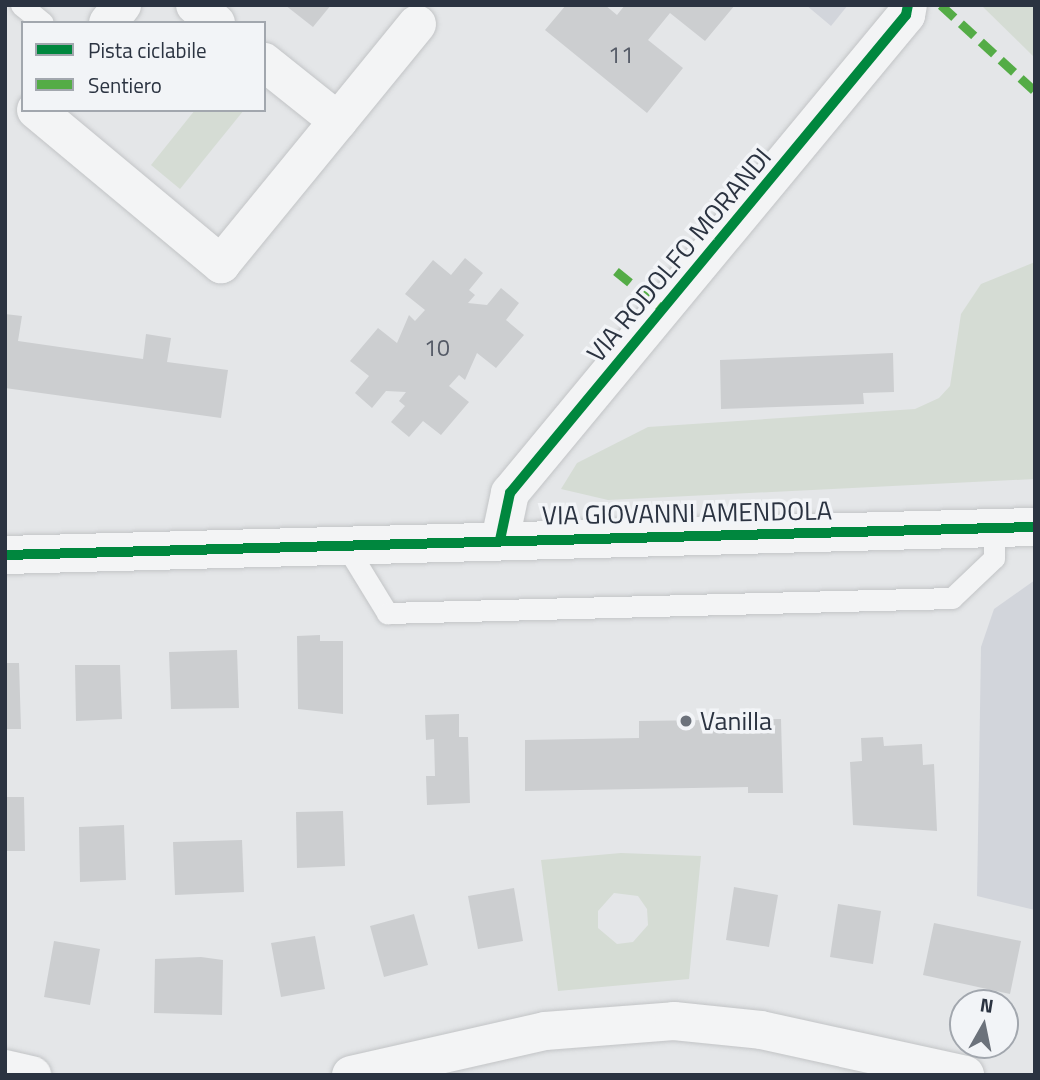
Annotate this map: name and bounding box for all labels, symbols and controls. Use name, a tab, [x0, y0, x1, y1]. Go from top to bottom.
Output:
legend	[21, 21, 266, 112]
text: Pista ciclabile	[88, 34, 207, 66]
house number: 11	[608, 41, 634, 69]
text: Sentiero	[88, 69, 162, 101]
street label: VIA RODOLFO MORANDI	[580, 142, 778, 368]
house number: 10	[424, 334, 450, 362]
street label: VIA GIOVANNI AMENDOLA	[542, 495, 832, 531]
place label: Vanilla	[700, 705, 772, 737]
marker: Vanilla	[678, 713, 694, 729]
north arrow	[949, 989, 1019, 1059]
text: N	[978, 989, 996, 1020]

